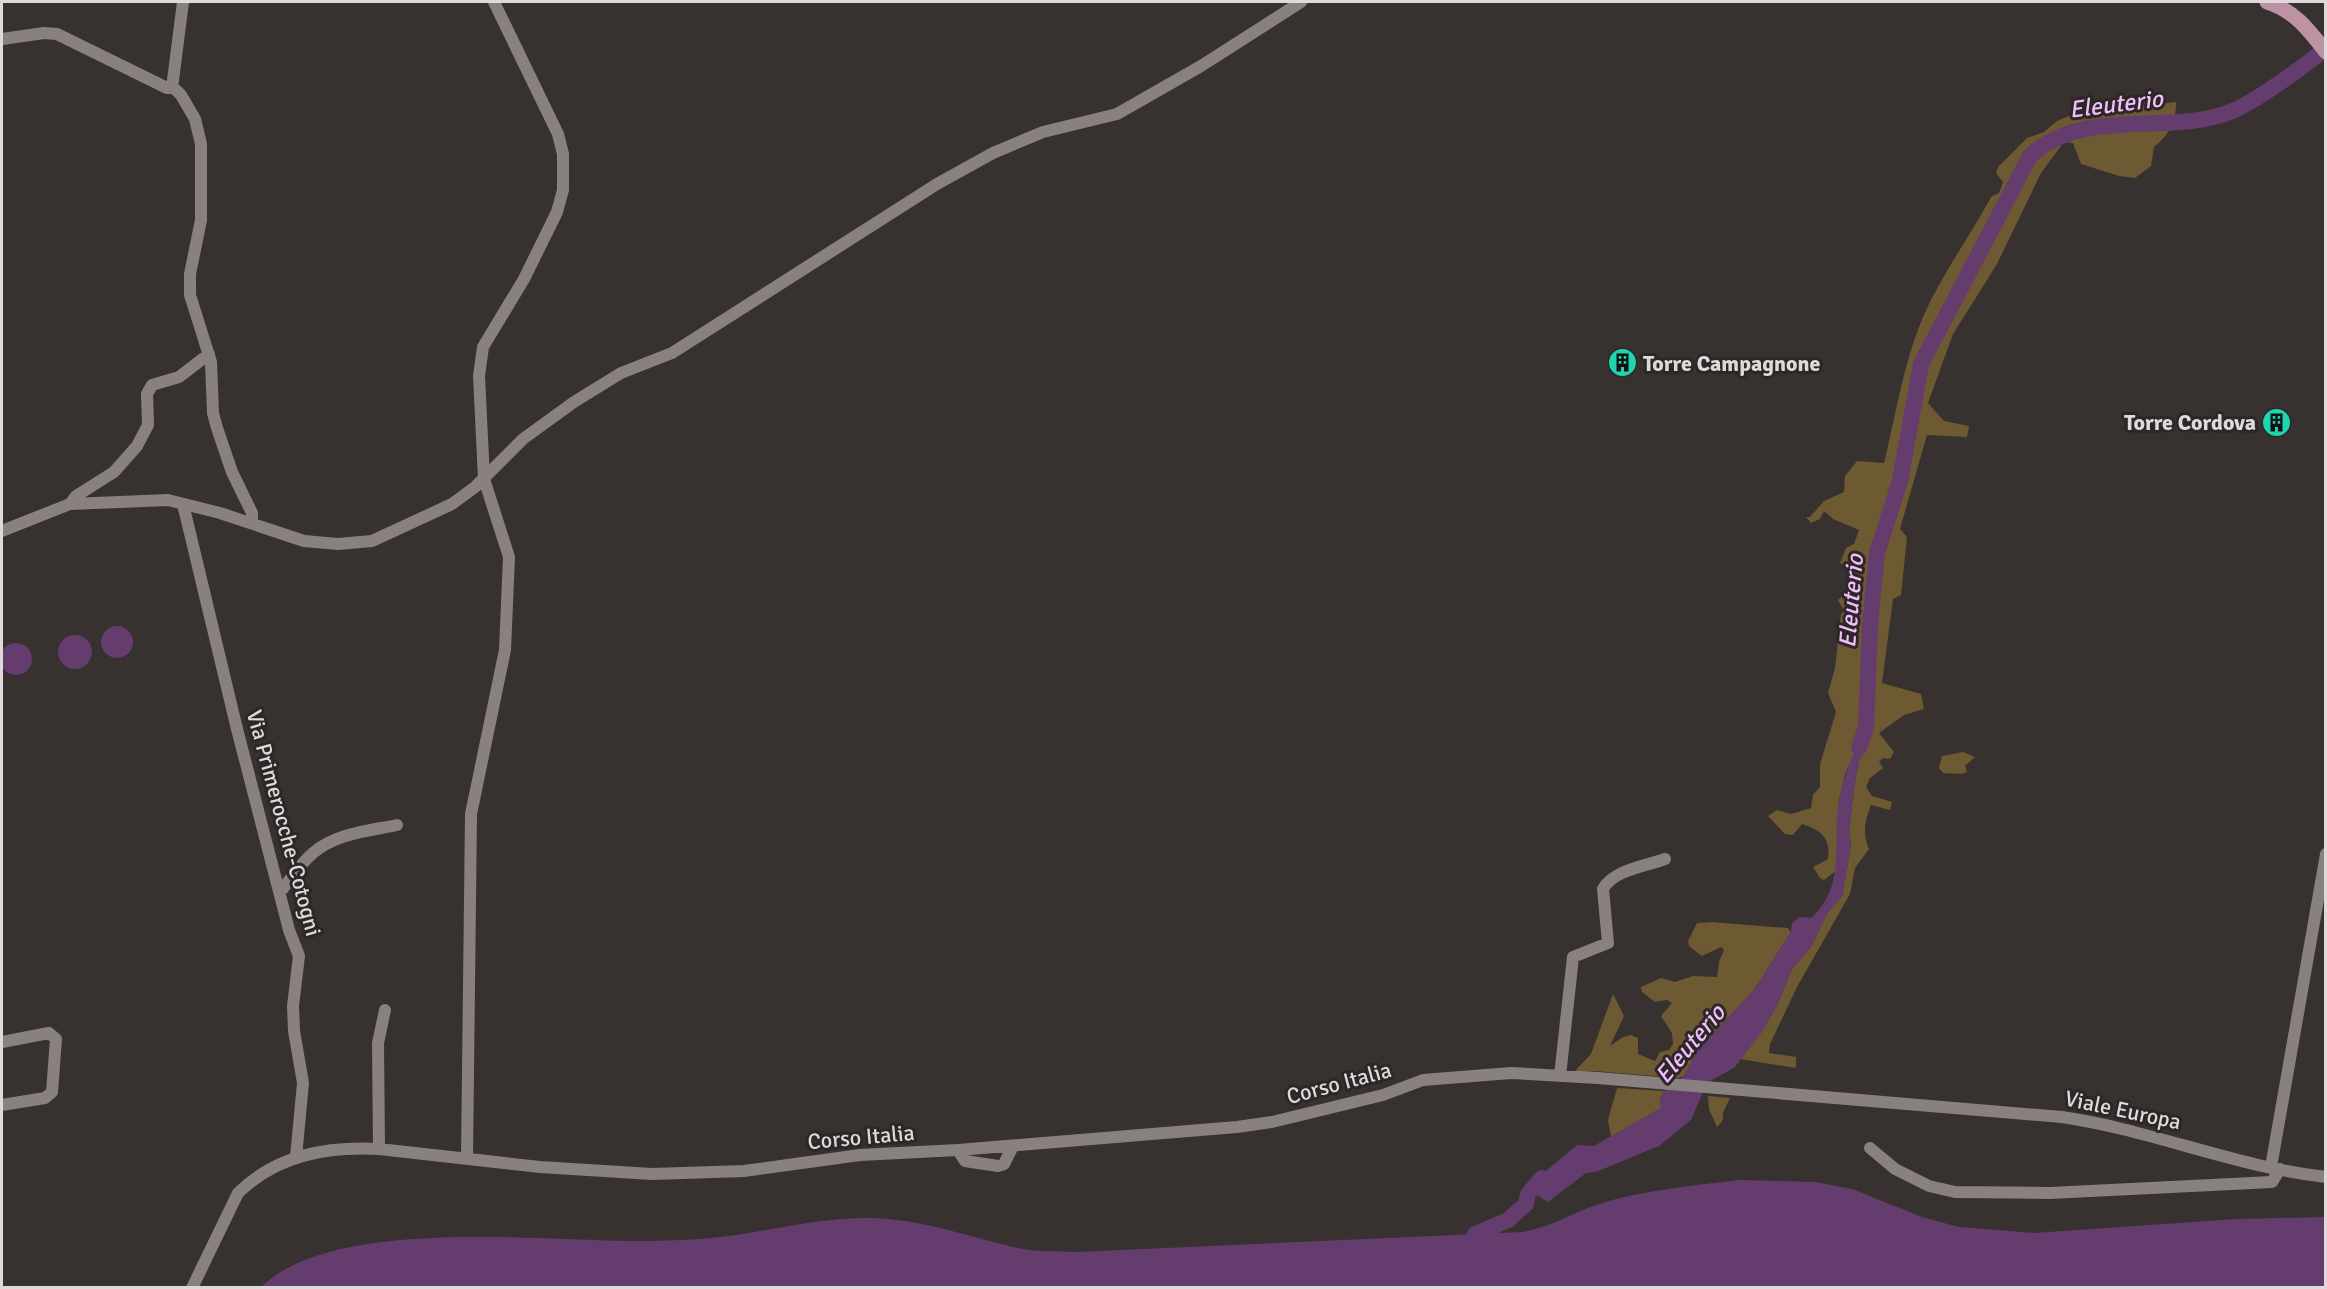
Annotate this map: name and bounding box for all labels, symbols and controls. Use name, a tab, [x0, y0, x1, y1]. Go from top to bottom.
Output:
water label: Eleuterio	[2068, 83, 2166, 125]
building icon: Torre Campagnone	[1606, 347, 1638, 379]
place label: Torre Campagnone	[1643, 350, 1821, 377]
building icon: Torre Cordova	[2261, 406, 2293, 438]
place label: Torre Cordova	[2124, 409, 2256, 436]
water label: Eleuterio	[1832, 551, 1870, 649]
street label: Via Primerocche-Cotogni	[241, 707, 327, 939]
water label: Eleuterio	[1648, 997, 1733, 1090]
street label: Corso Italia	[1284, 1056, 1394, 1110]
street label: Viale Europa	[2062, 1085, 2184, 1135]
street label: Corso Italia	[806, 1119, 916, 1155]

